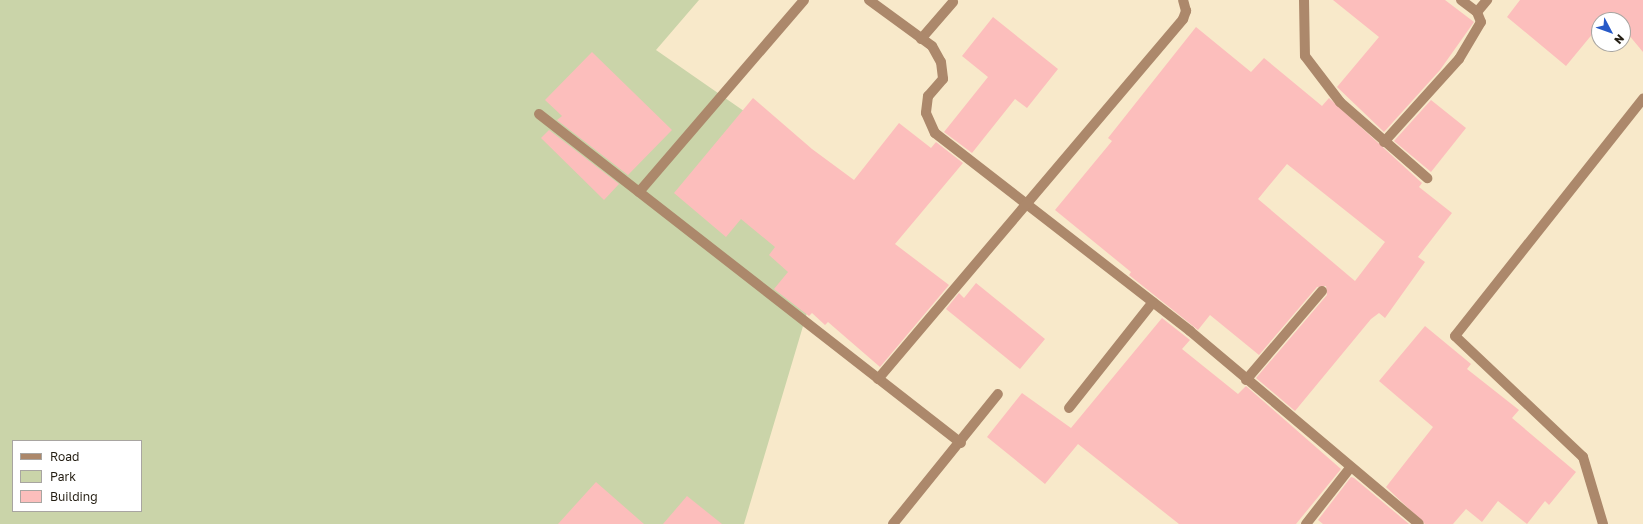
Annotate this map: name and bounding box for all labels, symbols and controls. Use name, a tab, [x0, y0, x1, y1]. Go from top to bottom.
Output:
north arrow	[1591, 12, 1631, 52]
text: N	[1612, 32, 1627, 47]
legend	[12, 440, 142, 512]
text: Road	[50, 449, 79, 464]
text: Park	[50, 469, 76, 484]
text: Building	[50, 489, 98, 504]

